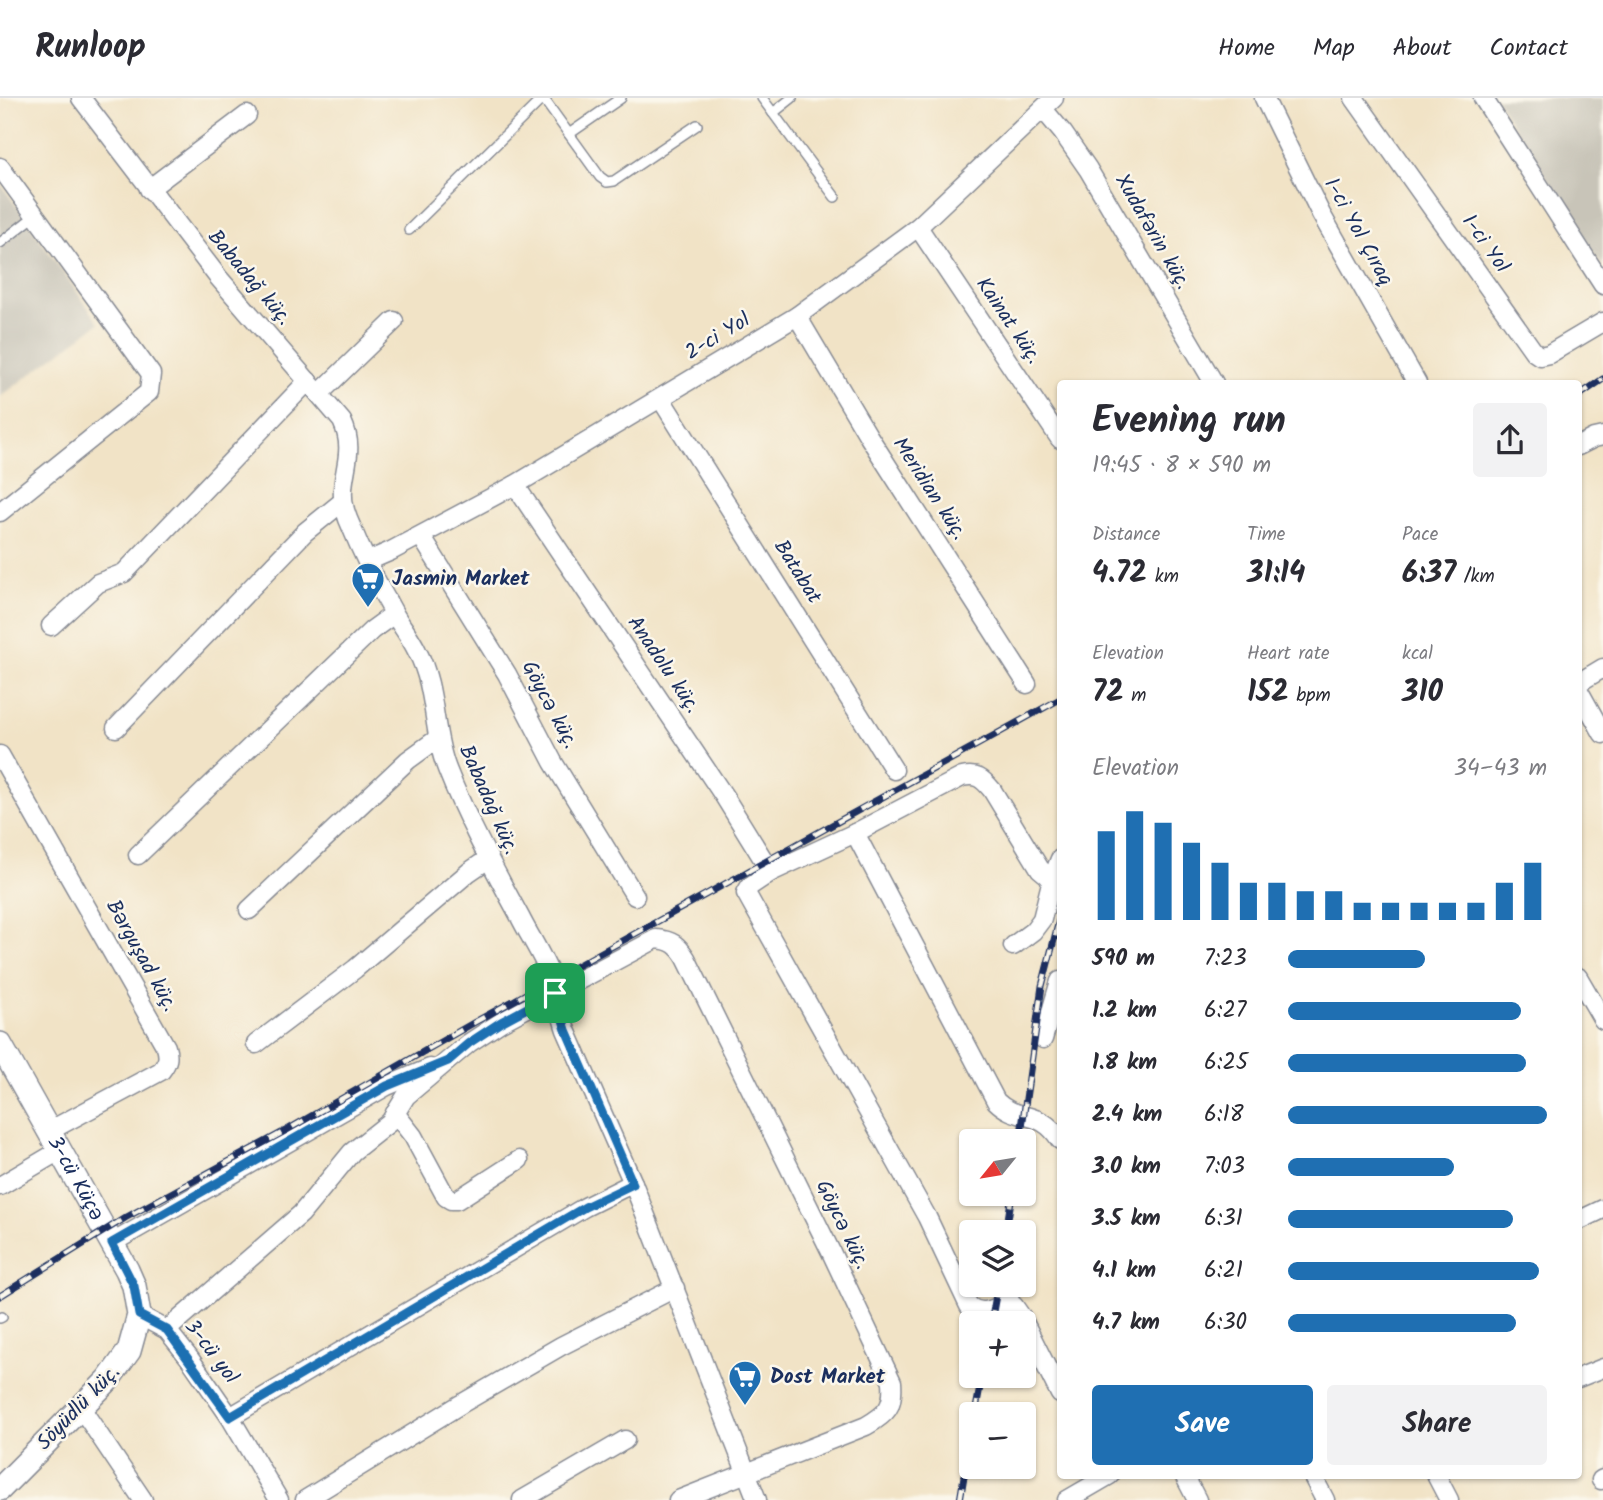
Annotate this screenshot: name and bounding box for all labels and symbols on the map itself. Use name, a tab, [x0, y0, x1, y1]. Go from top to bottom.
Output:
street label: Xudafərin küç.	[1105, 168, 1199, 296]
street label: 1-ci Yol Çıraq	[1315, 172, 1401, 292]
street label: 1-ci Yol	[1453, 208, 1517, 280]
street label: Babadağ küç.	[199, 223, 299, 333]
street label: Kainat küç.	[967, 271, 1049, 371]
street label: 2-ci Yol	[679, 304, 757, 370]
street label: Meridian küç.	[883, 431, 975, 547]
street label: Batabat	[764, 533, 830, 611]
supermarket icon: Jasmin Market	[349, 560, 387, 609]
place label: Jasmin Market	[392, 563, 530, 596]
street label: Anadolu küç.	[618, 609, 708, 721]
street label: Göycə küç.	[512, 655, 586, 755]
street label: Babadağ küç.	[449, 740, 527, 860]
street label: Bərguşad küç.	[96, 894, 186, 1018]
pin	[525, 963, 585, 1023]
north arrow	[959, 1129, 1036, 1206]
street label: 3-cü Küçə	[38, 1130, 113, 1227]
street label: Göycə küç.	[806, 1175, 878, 1275]
street label: 3-cü yol	[176, 1313, 246, 1391]
street label: Söyüdlü küç.	[29, 1357, 129, 1459]
supermarket icon: Dost Market	[726, 1358, 764, 1407]
place label: Dost Market	[770, 1361, 886, 1394]

